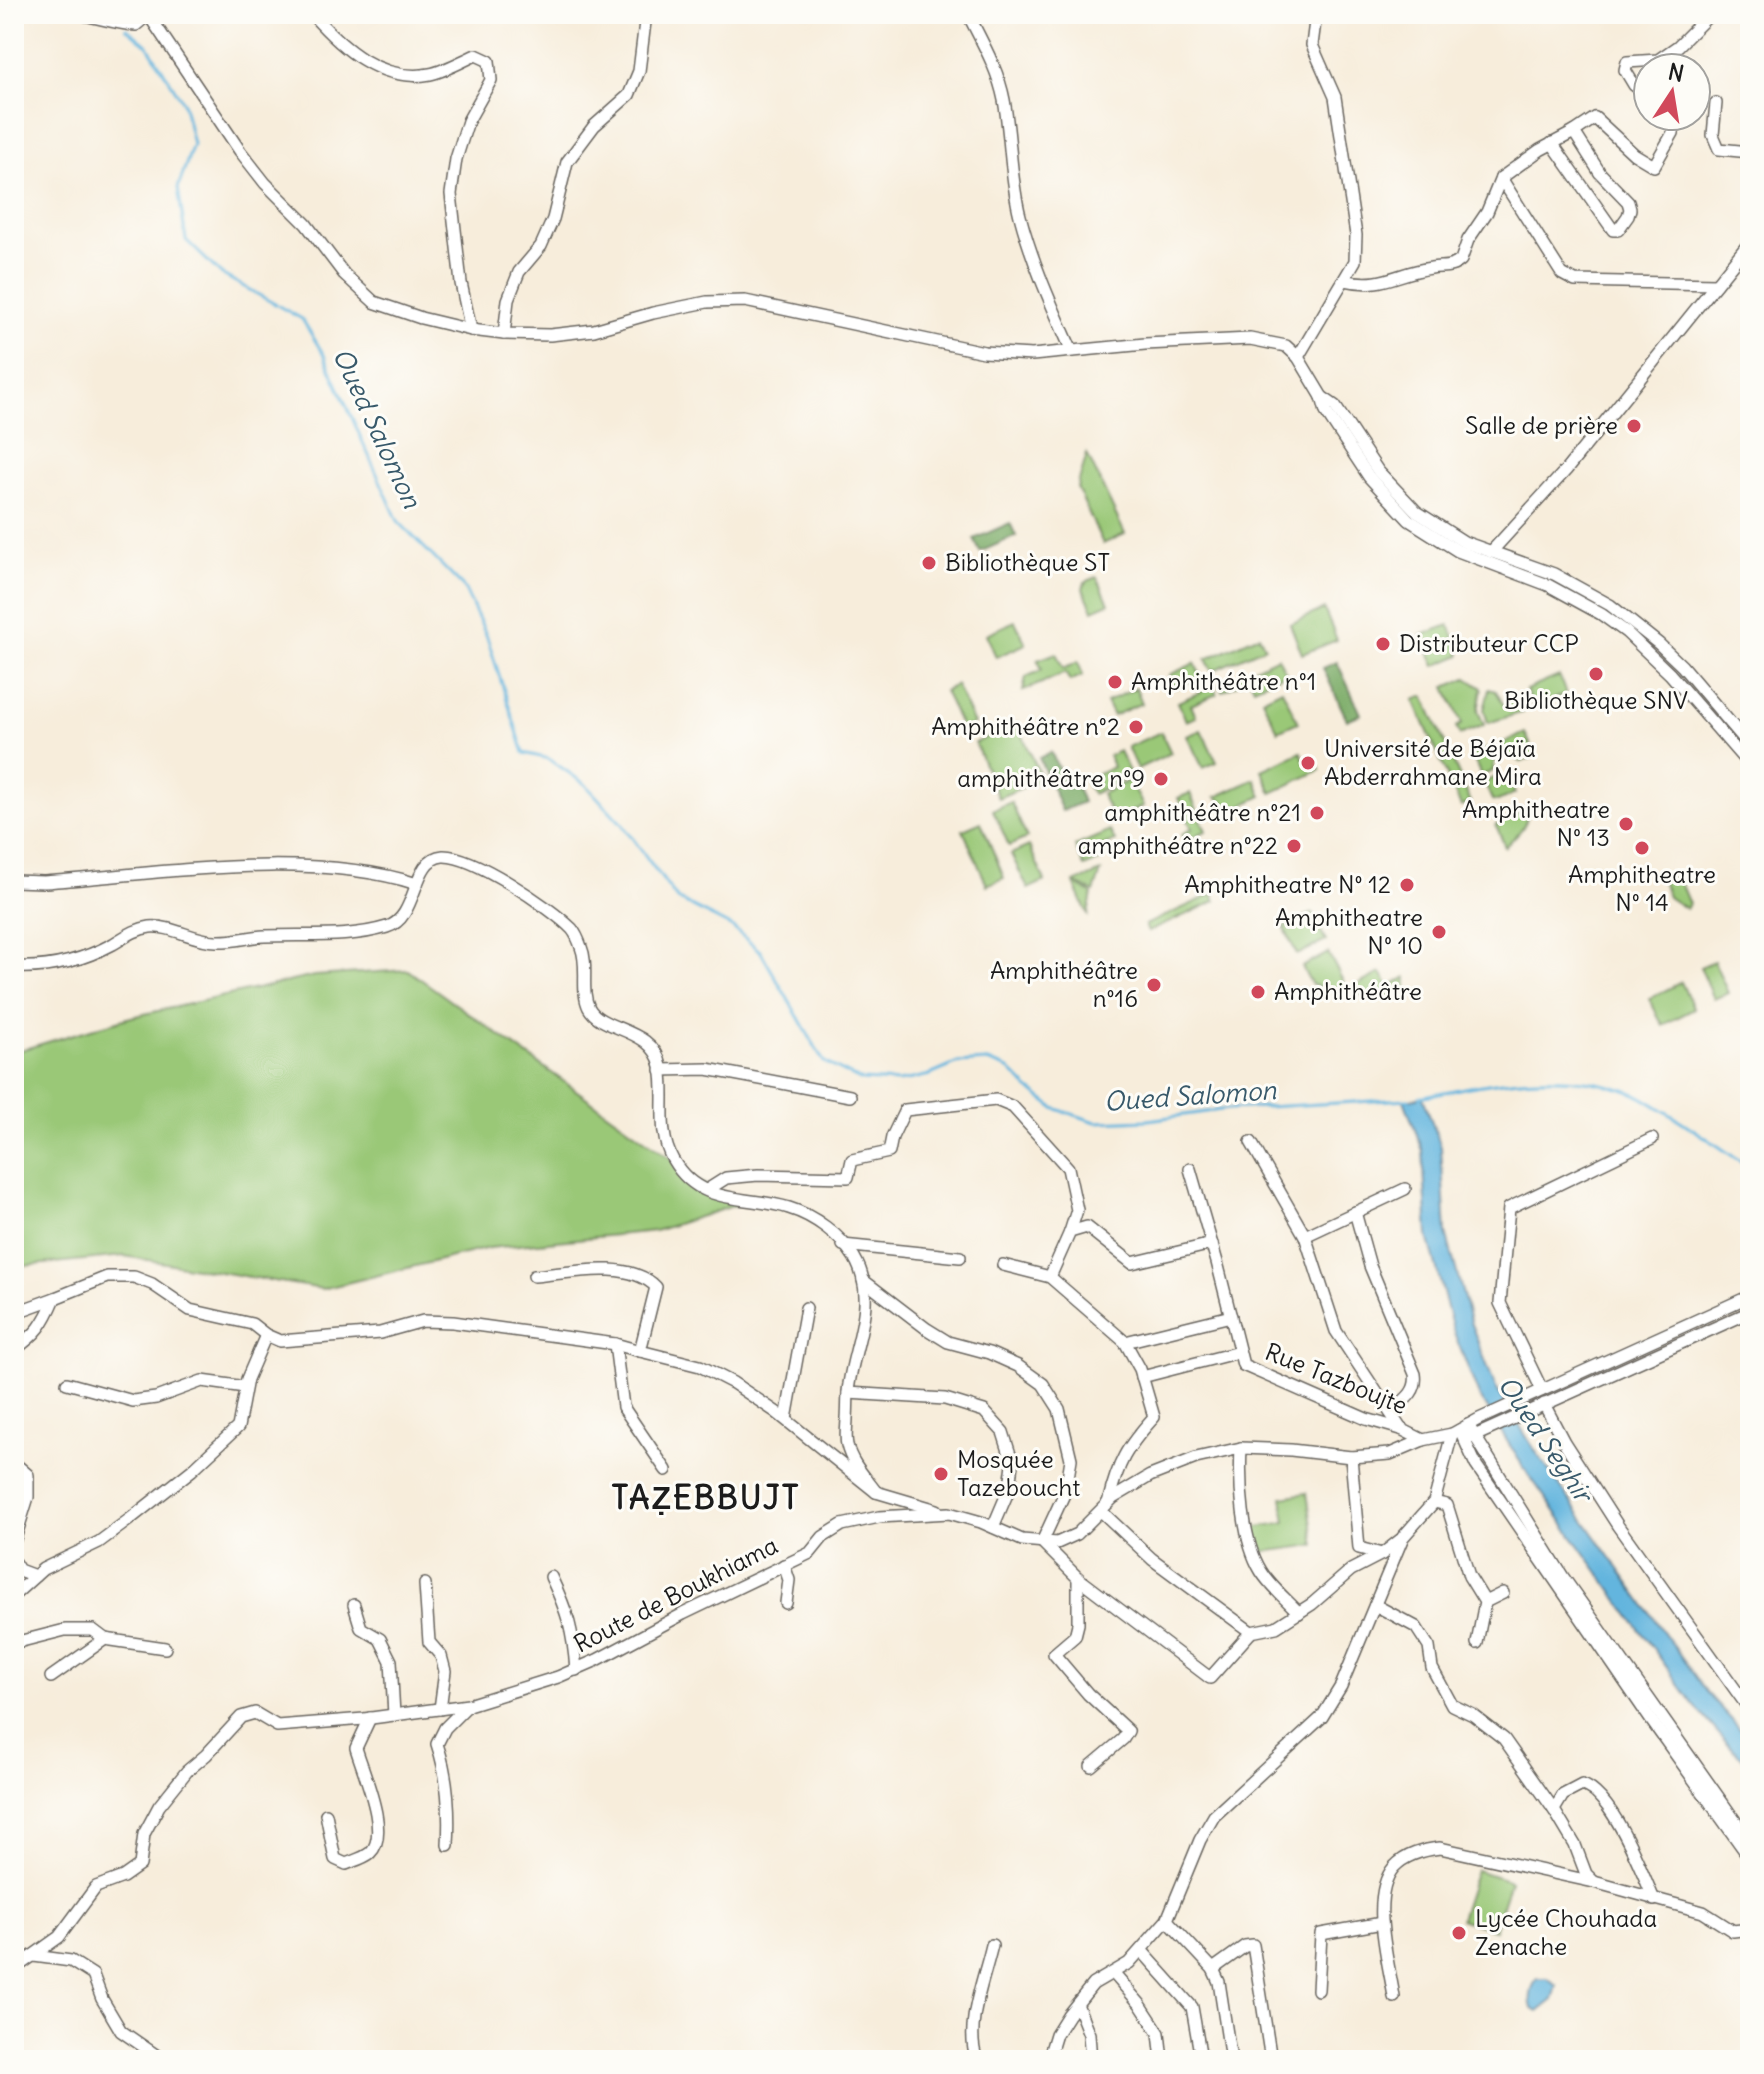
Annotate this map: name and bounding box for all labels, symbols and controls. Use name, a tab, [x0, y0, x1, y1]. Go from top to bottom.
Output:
north arrow	[1632, 52, 1712, 132]
text: N	[1666, 57, 1687, 88]
water label: Oued Salomon	[326, 342, 429, 514]
place label: Salle de prière	[1465, 410, 1618, 440]
marker: Salle de prière	[1625, 417, 1643, 435]
place label: Bibliothèque ST	[945, 547, 1110, 577]
marker: Bibliothèque ST	[920, 554, 938, 572]
place label: Distributeur CCP	[1399, 628, 1579, 658]
marker: Distributeur CCP	[1374, 635, 1392, 653]
marker: Bibliothèque SNV	[1587, 665, 1605, 683]
place label: Amphithéâtre n°1	[1131, 666, 1316, 696]
marker: Amphithéâtre n°1	[1106, 673, 1124, 691]
place label: Bibliothèque SNV	[1504, 685, 1688, 715]
place label: Amphithéâtre n°2	[931, 711, 1120, 741]
marker: Amphithéâtre n°2	[1127, 718, 1145, 736]
place label: Université de Béjaïa Abderrahmane Mira	[1324, 733, 1542, 791]
marker: Université de Béjaïa Abderrahmane Mira	[1299, 754, 1317, 772]
place label: amphithéâtre n°9	[957, 763, 1145, 793]
marker: amphithéâtre n°9	[1152, 770, 1170, 788]
place label: Amphitheatre N° 13	[1462, 794, 1610, 852]
place label: amphithéâtre n°21	[1104, 797, 1301, 827]
marker: amphithéâtre n°21	[1308, 804, 1326, 822]
marker: Amphitheatre N° 13	[1617, 815, 1635, 833]
place label: amphithéâtre n°22	[1078, 830, 1278, 860]
marker: amphithéâtre n°22	[1285, 837, 1303, 855]
marker: Amphitheatre N° 14	[1633, 839, 1651, 857]
place label: Amphitheatre N° 14	[1568, 859, 1716, 917]
place label: Amphitheatre N° 12	[1184, 869, 1391, 899]
marker: Amphitheatre N° 12	[1398, 876, 1416, 894]
place label: Amphitheatre N° 10	[1275, 902, 1423, 960]
marker: Amphitheatre N° 10	[1430, 923, 1448, 941]
place label: Amphithéâtre n°16	[990, 955, 1138, 1013]
marker: Amphithéâtre n°16	[1145, 976, 1163, 994]
place label: Amphithéâtre	[1274, 976, 1422, 1006]
marker: Amphithéâtre	[1249, 983, 1267, 1001]
water label: Oued Salomon	[1103, 1073, 1278, 1118]
street label: Rue Tazboujte	[1261, 1336, 1412, 1420]
water label: Oued Seghir	[1491, 1369, 1602, 1511]
place label: Mosquée Tazeboucht	[957, 1444, 1080, 1502]
marker: Mosquée Tazeboucht	[932, 1465, 950, 1483]
district label: TAẒEBBUJT	[611, 1477, 801, 1518]
street label: Route de Boukhiama	[569, 1530, 783, 1659]
place label: Lycée Chouhada Zenache	[1475, 1903, 1657, 1961]
marker: Lycée Chouhada Zenache	[1450, 1924, 1468, 1942]

